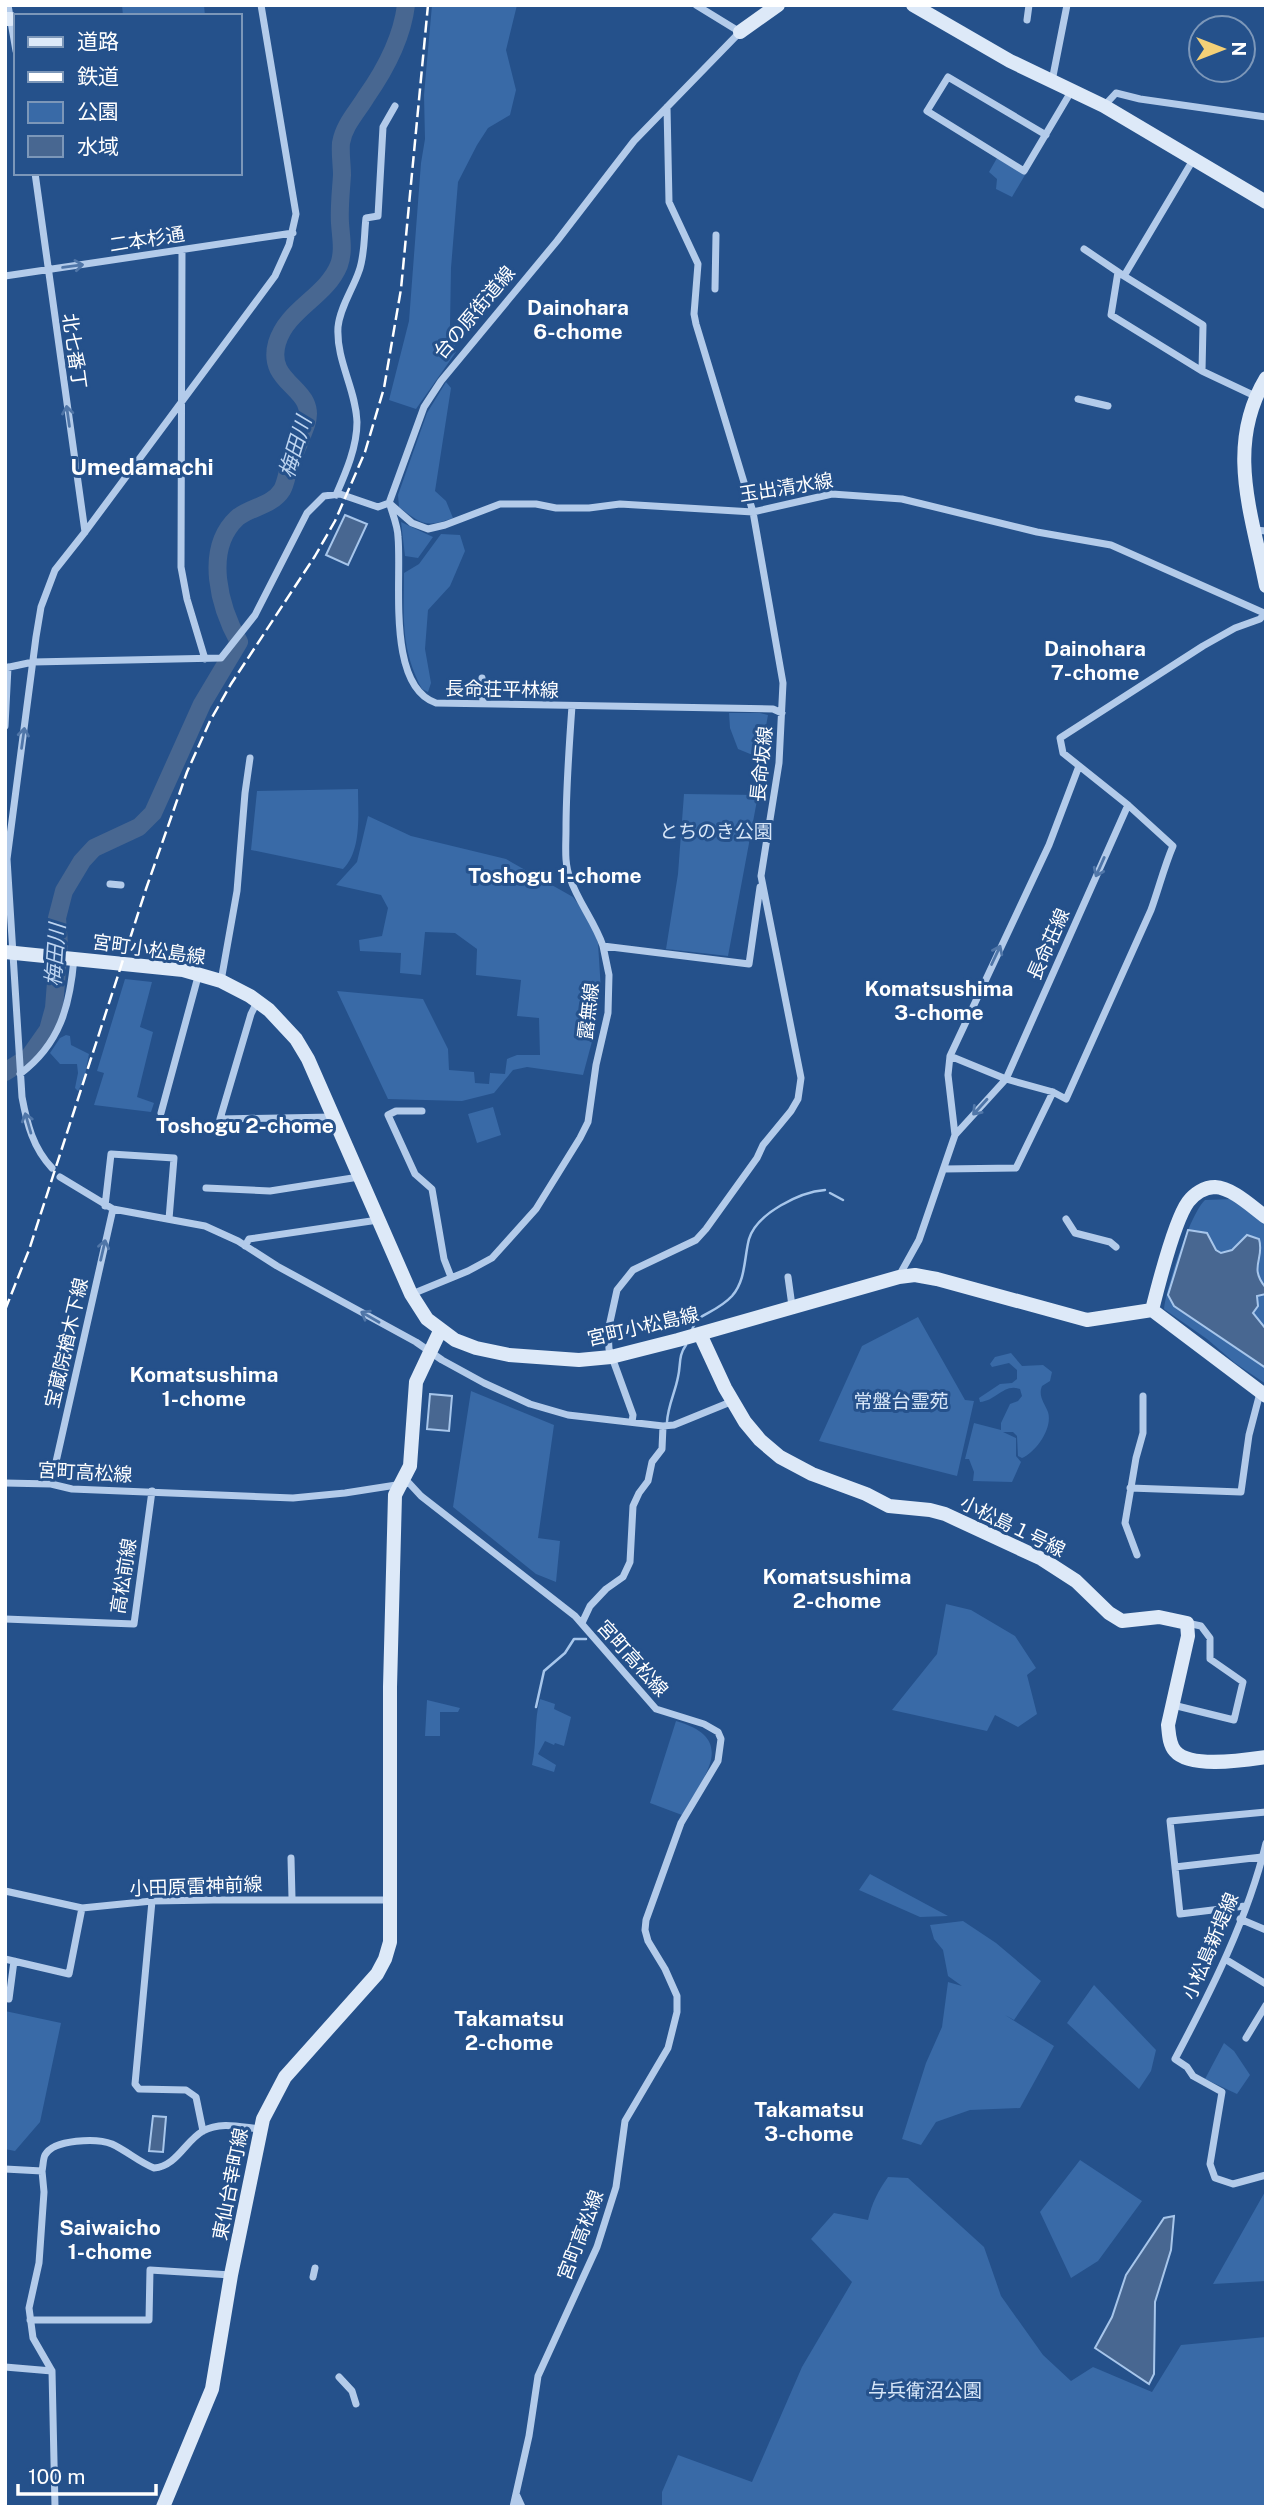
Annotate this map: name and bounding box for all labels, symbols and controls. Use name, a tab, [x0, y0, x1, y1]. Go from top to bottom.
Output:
legend	[14, 14, 242, 175]
north arrow	[1187, 14, 1257, 84]
text: 道路	[77, 29, 119, 54]
text: N	[1228, 42, 1250, 56]
text: 鉄道	[77, 64, 119, 89]
text: 公園	[77, 99, 119, 124]
text: 水域	[77, 134, 119, 159]
street label: 二本杉通	[108, 222, 186, 256]
one-way arrow	[61, 259, 84, 272]
street label: 台の原街道線	[429, 261, 519, 363]
district label: Dainohara 6-chome	[527, 295, 629, 344]
street label: 北七番丁	[59, 312, 91, 390]
one-way arrow	[61, 406, 74, 428]
water label: 梅田川	[274, 411, 317, 481]
district label: Umedamachi	[70, 453, 214, 480]
street label: 玉出清水線	[737, 469, 835, 505]
district label: Dainohara 7-chome	[1044, 636, 1146, 685]
street label: 長命荘平林線	[445, 677, 559, 701]
street label: 長命坂線	[746, 725, 776, 803]
one-way arrow	[16, 727, 29, 750]
park label: とちのき公園	[659, 820, 773, 842]
one-way arrow	[1093, 856, 1106, 877]
district label: Toshogu 1-chome	[468, 863, 642, 888]
street label: 長命荘線	[1022, 905, 1074, 983]
water label: 梅田川	[40, 921, 70, 987]
street label: 宮町小松島線	[91, 930, 207, 968]
one-way arrow	[990, 945, 1003, 967]
district label: Komatsushima 3-chome	[865, 976, 1013, 1025]
street label: 露無線	[574, 981, 602, 1041]
one-way arrow	[972, 1098, 988, 1116]
one-way arrow	[20, 1112, 33, 1134]
district label: Toshogu 2-chome	[156, 1113, 334, 1138]
one-way arrow	[97, 1239, 110, 1262]
street label: 宝蔵院楢木下線	[40, 1276, 92, 1410]
street label: 宮町小松島線	[585, 1302, 701, 1350]
one-way arrow	[360, 1310, 380, 1324]
district label: Komatsushima 1-chome	[130, 1362, 278, 1411]
park label: 常盤台霊苑	[853, 1390, 949, 1412]
street label: 宮町高松線	[37, 1459, 133, 1485]
street label: 小松島１号線	[957, 1491, 1069, 1561]
street label: 高松前線	[106, 1537, 140, 1615]
district label: Komatsushima 2-chome	[763, 1564, 911, 1613]
street label: 宮町高松線	[593, 1615, 673, 1701]
street label: 小田原雷神前線	[129, 1873, 263, 1899]
street label: 小松島新堤線	[1178, 1889, 1242, 2003]
district label: Takamatsu 2-chome	[454, 2006, 564, 2055]
district label: Takamatsu 3-chome	[754, 2097, 864, 2146]
street label: 東仙台幸町線	[208, 2126, 252, 2242]
street label: 宮町高松線	[553, 2187, 607, 2283]
district label: Saiwaicho 1-chome	[59, 2215, 161, 2264]
park label: 与兵衛沼公園	[868, 2379, 982, 2401]
scale bar	[18, 2452, 156, 2496]
text: 100 m	[28, 2464, 85, 2489]

